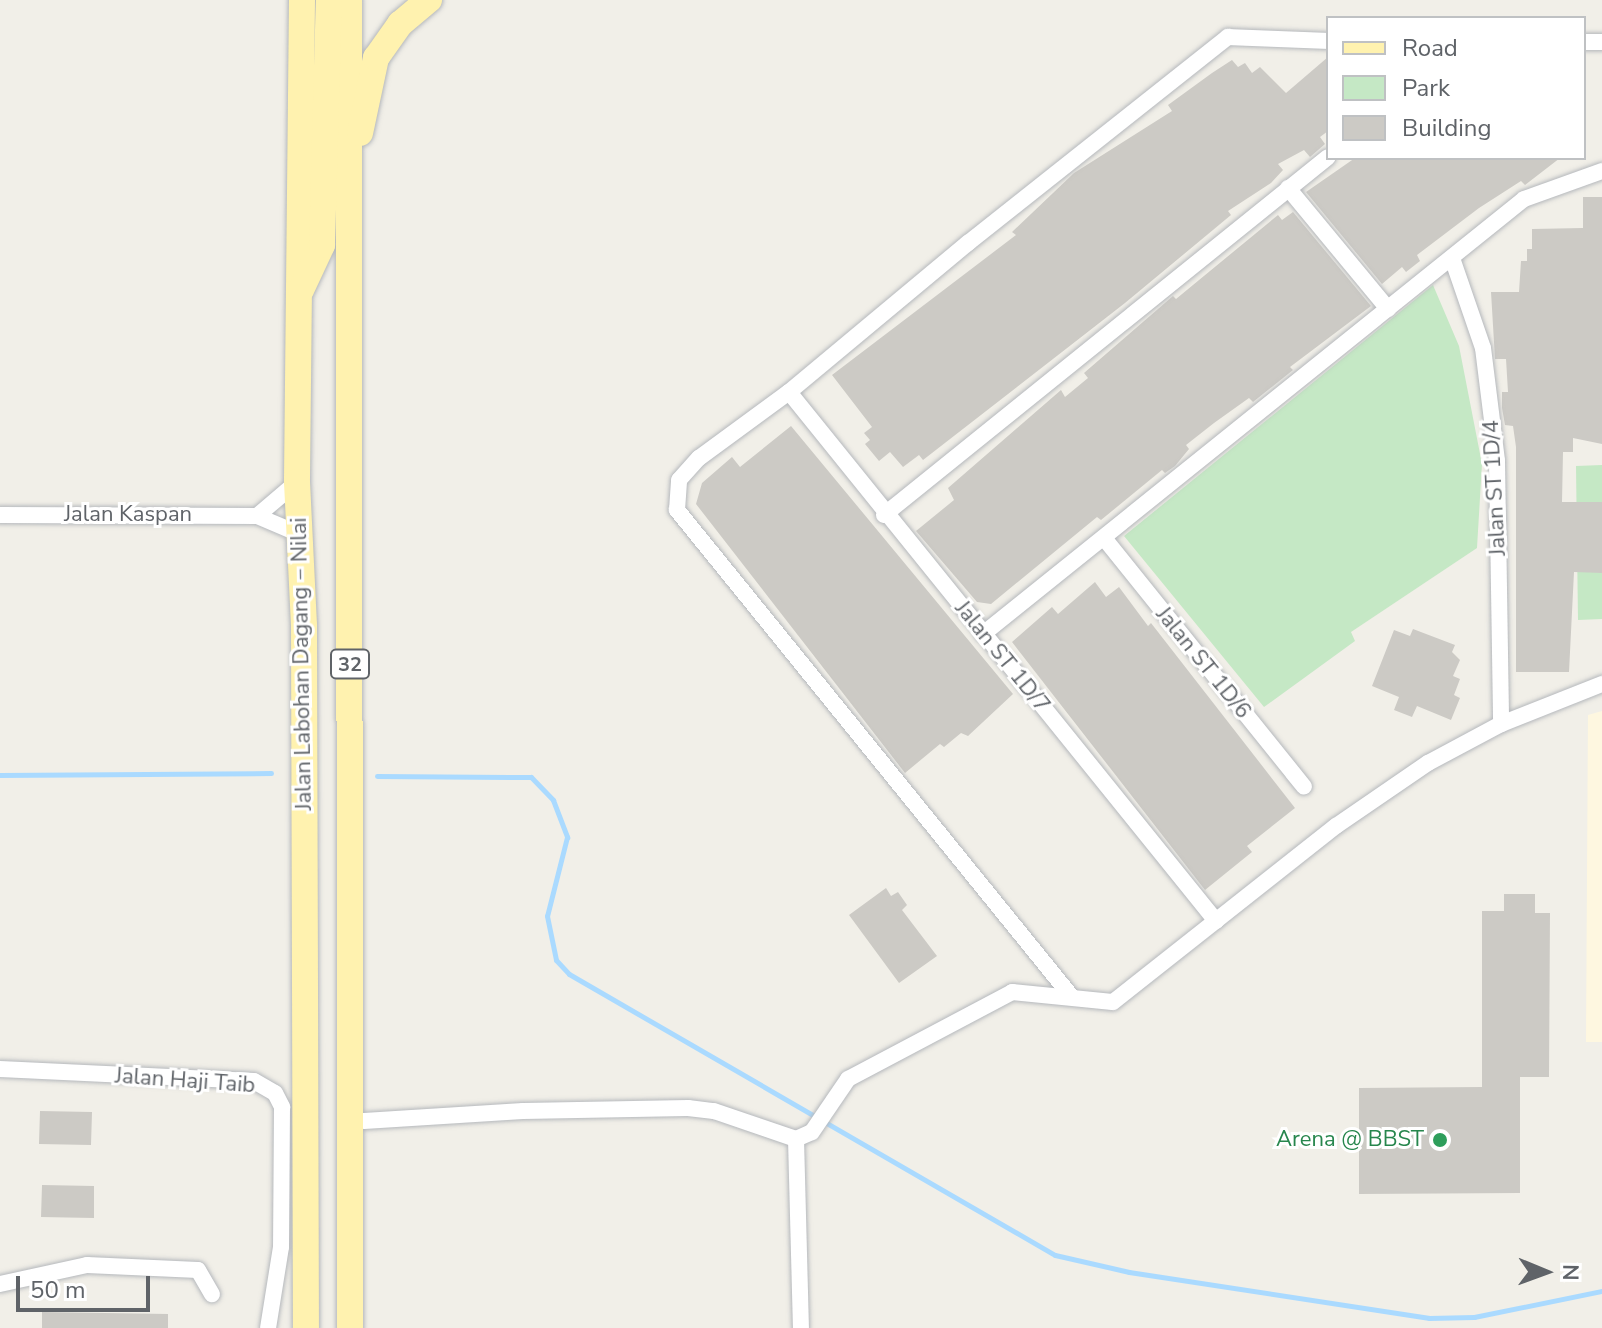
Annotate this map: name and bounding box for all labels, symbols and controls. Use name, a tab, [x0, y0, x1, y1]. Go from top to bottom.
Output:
legend	[1326, 16, 1586, 160]
text: Road	[1402, 32, 1458, 64]
text: Park	[1402, 72, 1450, 104]
text: Building	[1402, 112, 1492, 144]
street label: Jalan ST 1D/4	[1478, 419, 1512, 557]
street label: Jalan Kaspan	[64, 502, 192, 528]
street label: Jalan Labohan Dagang ‒ Nilai	[286, 517, 318, 811]
street label: Jalan ST 1D/7	[949, 596, 1055, 718]
street label: Jalan ST 1D/6	[1150, 602, 1256, 724]
road number: 32	[330, 648, 370, 680]
street label: Jalan Haji Taib	[114, 1063, 256, 1099]
place label: Arena @ BBST	[1276, 1127, 1424, 1153]
marker: Arena @ BBST	[1431, 1131, 1449, 1149]
north arrow	[1506, 1232, 1586, 1312]
scale bar	[20, 1260, 154, 1310]
text: N	[1555, 1264, 1585, 1281]
text: 50 m	[30, 1274, 86, 1306]

